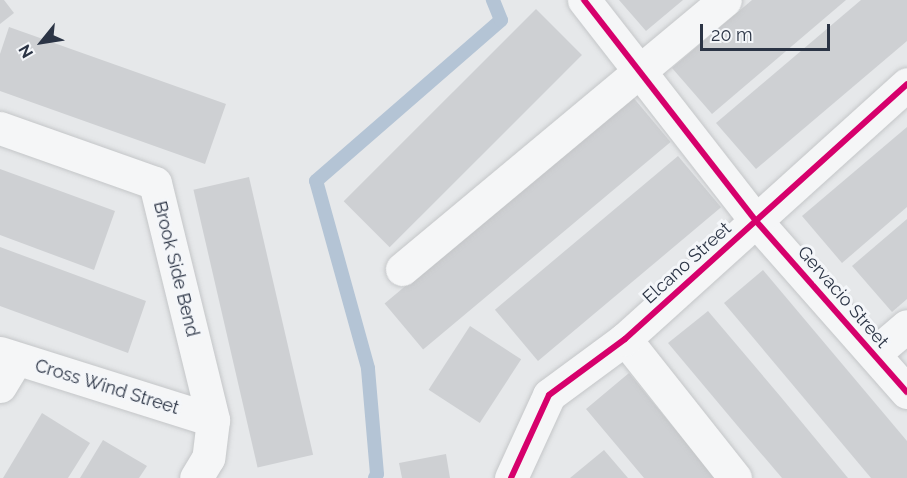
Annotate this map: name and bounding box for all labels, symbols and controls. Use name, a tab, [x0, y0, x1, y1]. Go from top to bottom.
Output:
north arrow	[12, 12, 72, 72]
scale bar	[703, 12, 834, 50]
text: 20 m	[711, 24, 753, 45]
text: N	[15, 41, 37, 61]
street label: Brook Side Bend	[149, 199, 203, 339]
street label: Elcano Street	[638, 218, 736, 308]
street label: Gervacio Street	[793, 242, 893, 352]
street label: Cross Wind Street	[32, 355, 182, 419]

